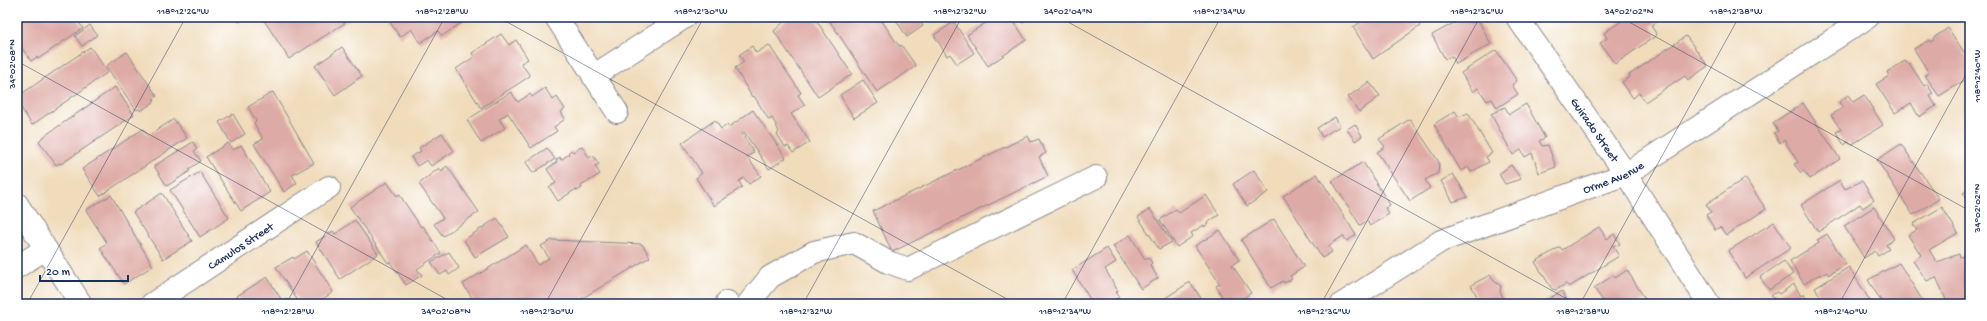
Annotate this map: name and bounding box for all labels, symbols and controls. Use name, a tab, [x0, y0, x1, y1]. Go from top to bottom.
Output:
text: 118°12'26"W	[156, 6, 210, 18]
text: 118°12'28"W	[415, 6, 469, 18]
text: 118°12'30"W	[673, 6, 728, 18]
text: 118°12'32"W	[933, 6, 987, 18]
text: 34°02'04"N	[1043, 6, 1093, 18]
text: 118°12'34"W	[1192, 6, 1246, 18]
text: 118°12'36"W	[1450, 6, 1504, 18]
text: 34°02'02"N	[1604, 6, 1654, 18]
text: 118°12'38"W	[1709, 6, 1763, 18]
text: 34°02'08"N	[7, 39, 19, 90]
text: 118°12'40"W	[1972, 49, 1984, 103]
street label: Guirado Street	[1566, 96, 1621, 166]
street label: Orme Avenue	[1581, 159, 1648, 198]
text: 34°02'02"N	[1972, 183, 1984, 233]
street label: Camulos Street	[206, 220, 278, 274]
scale bar	[40, 257, 128, 283]
text: 20 m	[46, 266, 71, 280]
text: 118°12'28"W	[261, 306, 315, 318]
text: 34°02'08"N	[420, 306, 471, 318]
text: 118°12'30"W	[519, 306, 574, 318]
text: 118°12'32"W	[779, 306, 833, 318]
text: 118°12'34"W	[1038, 306, 1092, 318]
text: 118°12'36"W	[1297, 306, 1351, 318]
text: 118°12'38"W	[1556, 306, 1610, 318]
text: 118°12'40"W	[1814, 306, 1868, 318]

